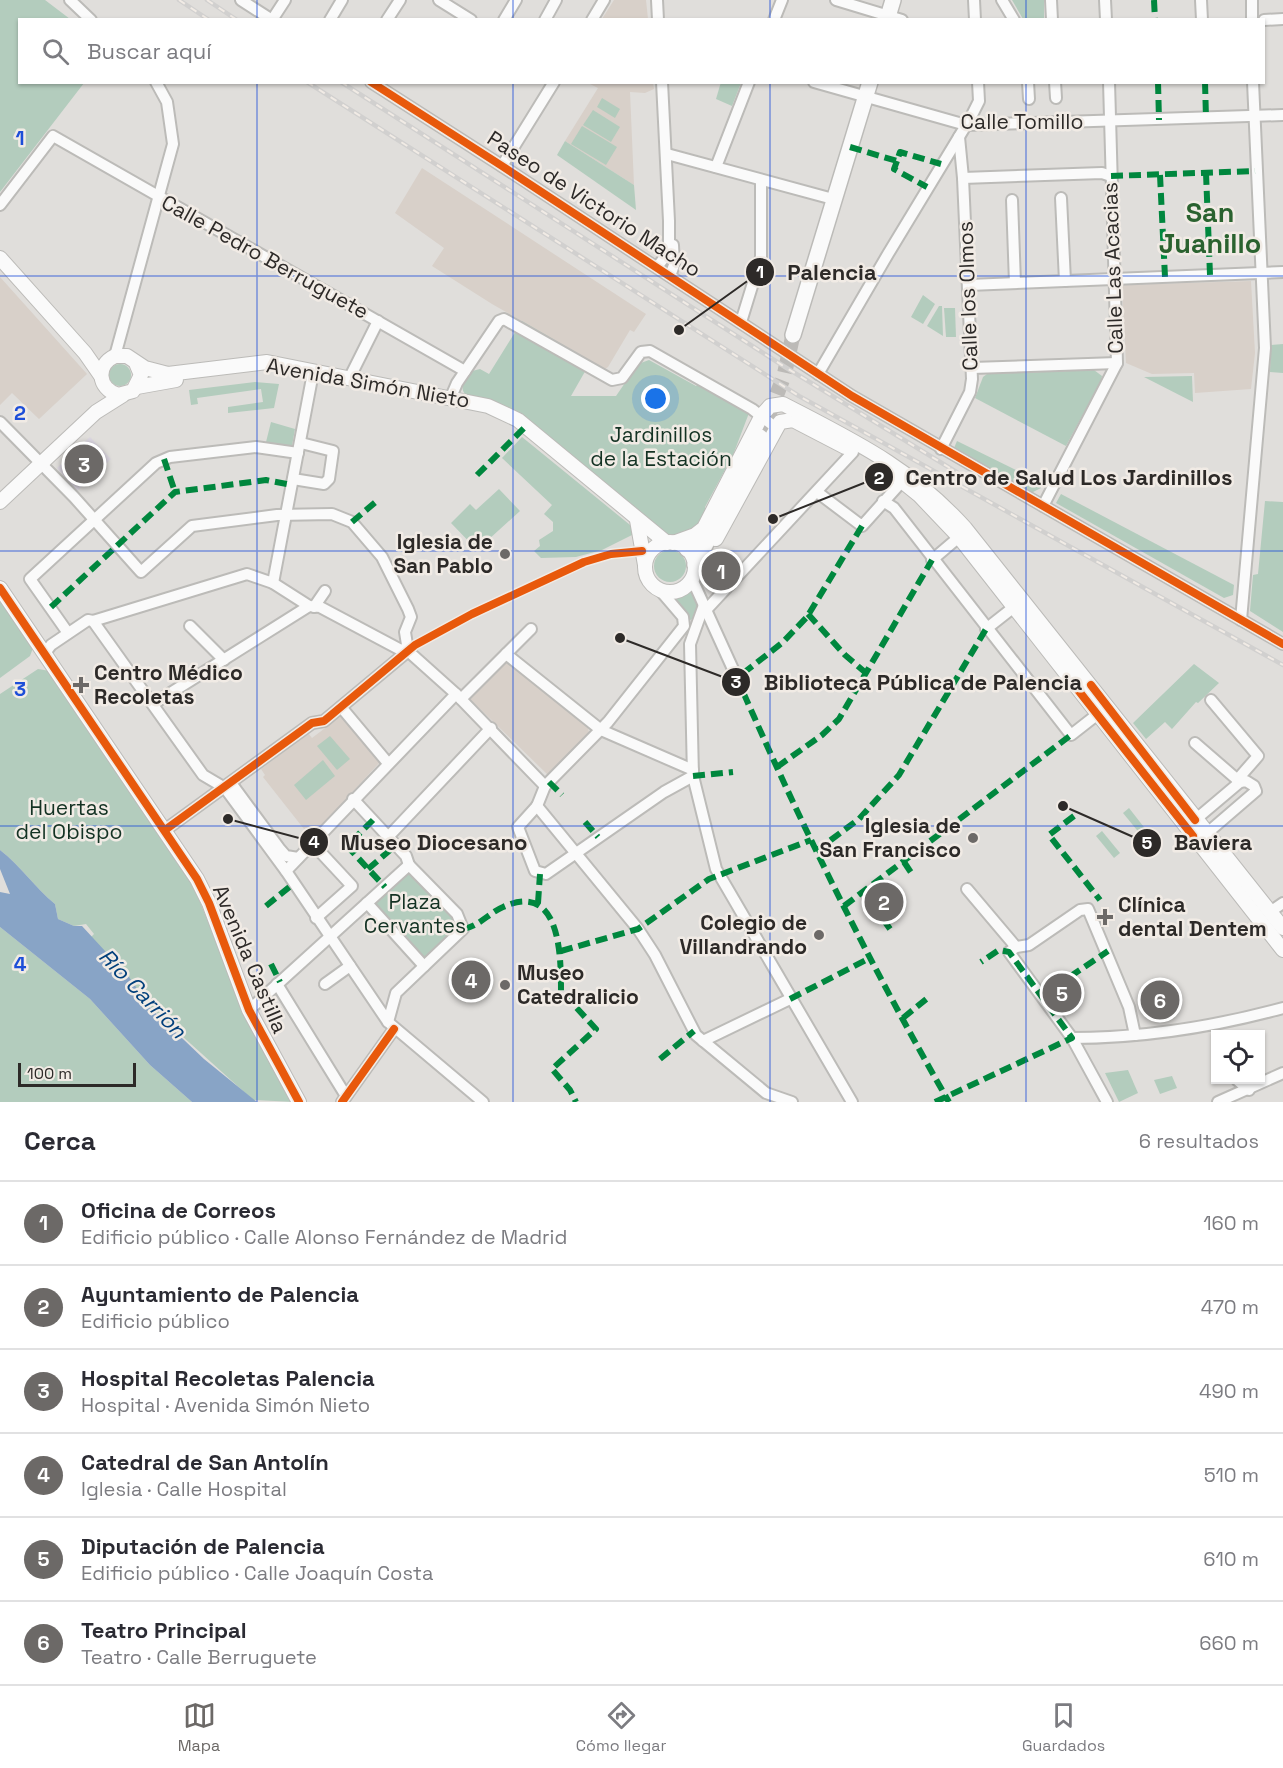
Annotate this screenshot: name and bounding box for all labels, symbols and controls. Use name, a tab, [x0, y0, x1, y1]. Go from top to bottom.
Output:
search box	[18, 18, 1265, 84]
icon: search	[39, 35, 72, 68]
text: Buscar aquí	[87, 37, 212, 65]
street label: Calle Tomillo	[961, 108, 1083, 135]
street label: Paseo de Victorio Macho	[482, 124, 706, 283]
text: 1	[15, 125, 25, 151]
street label: Calle Las Acacias	[1096, 182, 1129, 354]
street label: Calle Pedro Berruguete	[157, 188, 374, 325]
district label: San Juanillo	[1159, 195, 1261, 261]
street label: Calle los Olmos	[951, 221, 984, 371]
callout: Palencia	[745, 252, 889, 292]
text: Palencia	[787, 258, 877, 286]
text: 1	[756, 260, 764, 283]
street label: Avenida Simón Nieto	[264, 351, 472, 414]
your location	[641, 384, 670, 413]
text: 2	[14, 400, 26, 426]
park label: Jardinillos de la Estación	[590, 421, 732, 472]
pin: 3	[64, 442, 104, 486]
callout: Centro de Salud Los Jardinillos	[864, 457, 1245, 497]
text: Centro de Salud Los Jardinillos	[905, 463, 1233, 491]
text: 2	[874, 466, 885, 489]
place label: Iglesia de San Pablo	[393, 528, 493, 579]
marker: Iglesia de San Pablo	[498, 547, 512, 561]
pin: 1	[702, 548, 740, 594]
place label: Centro Médico Recoletas	[94, 659, 243, 710]
callout: Biblioteca Pública de Palencia	[721, 662, 1094, 702]
text: Biblioteca Pública de Palencia	[764, 668, 1082, 696]
text: 3	[731, 670, 742, 693]
text: 3	[14, 676, 26, 702]
marker: Centro Médico Recoletas	[72, 676, 90, 694]
park label: Huertas del Obispo	[16, 794, 122, 845]
place label: Iglesia de San Francisco	[819, 812, 961, 863]
callout: Museo Diocesano	[299, 822, 540, 862]
callout: Baviera	[1132, 823, 1264, 863]
text: Museo Diocesano	[341, 828, 527, 856]
text: Baviera	[1174, 828, 1253, 856]
text: 4	[308, 830, 320, 853]
marker: Iglesia de San Francisco	[966, 831, 980, 845]
text: 5	[1142, 831, 1153, 854]
pin: 2	[864, 880, 904, 924]
street label: Avenida Castilla	[207, 881, 294, 1037]
park label: Plaza Cervantes	[364, 888, 466, 939]
place label: Clínica dental Dentem	[1118, 891, 1267, 942]
marker: Clínica dental Dentem	[1096, 908, 1114, 926]
place label: Colegio de Villandrando	[679, 909, 807, 960]
marker: Colegio de Villandrando	[812, 928, 826, 942]
water label: Río Carrión	[93, 942, 193, 1044]
text: 4	[14, 951, 27, 977]
pin: 4	[452, 958, 490, 1002]
place label: Museo Catedralicio	[517, 959, 639, 1010]
pin: 5	[1042, 970, 1082, 1016]
marker: Museo Catedralicio	[498, 978, 512, 992]
pin: 6	[1140, 978, 1180, 1022]
map controls	[1211, 1030, 1265, 1084]
button: locate	[1211, 1030, 1265, 1084]
scale bar	[18, 1060, 136, 1088]
text: 100 m	[27, 1063, 72, 1084]
text: Cerca	[24, 1124, 96, 1158]
text: 6 resultados	[1139, 1128, 1259, 1154]
text: Oficina de Correos	[81, 1196, 276, 1224]
text: 1	[39, 1210, 48, 1236]
text: 160 m	[1203, 1210, 1259, 1236]
text: Edificio público · Calle Alonso Fernández de Madrid	[81, 1224, 567, 1250]
text: Ayuntamiento de Palencia	[81, 1280, 359, 1308]
text: 2	[38, 1294, 49, 1320]
text: 470 m	[1201, 1294, 1259, 1320]
text: Edificio público	[81, 1308, 230, 1334]
text: Hospital Recoletas Palencia	[81, 1364, 375, 1392]
text: 3	[37, 1378, 50, 1404]
text: 490 m	[1199, 1378, 1259, 1404]
text: Hospital · Avenida Simón Nieto	[81, 1392, 370, 1418]
text: Catedral de San Antolín	[81, 1448, 329, 1476]
text: 4	[37, 1462, 50, 1488]
text: 510 m	[1204, 1462, 1259, 1488]
text: Iglesia · Calle Hospital	[81, 1476, 287, 1502]
text: Diputación de Palencia	[81, 1532, 325, 1560]
text: 5	[38, 1546, 50, 1572]
text: 610 m	[1203, 1546, 1259, 1572]
text: Edificio público · Calle Joaquín Costa	[81, 1560, 433, 1586]
text: Teatro Principal	[81, 1616, 247, 1644]
text: 6	[37, 1630, 50, 1656]
text: 660 m	[1199, 1630, 1259, 1656]
text: Teatro · Calle Berruguete	[81, 1644, 317, 1670]
tab: Mapa	[178, 1699, 220, 1756]
tab: Cómo llegar	[576, 1699, 667, 1756]
tab: Guardados	[1022, 1699, 1105, 1756]

